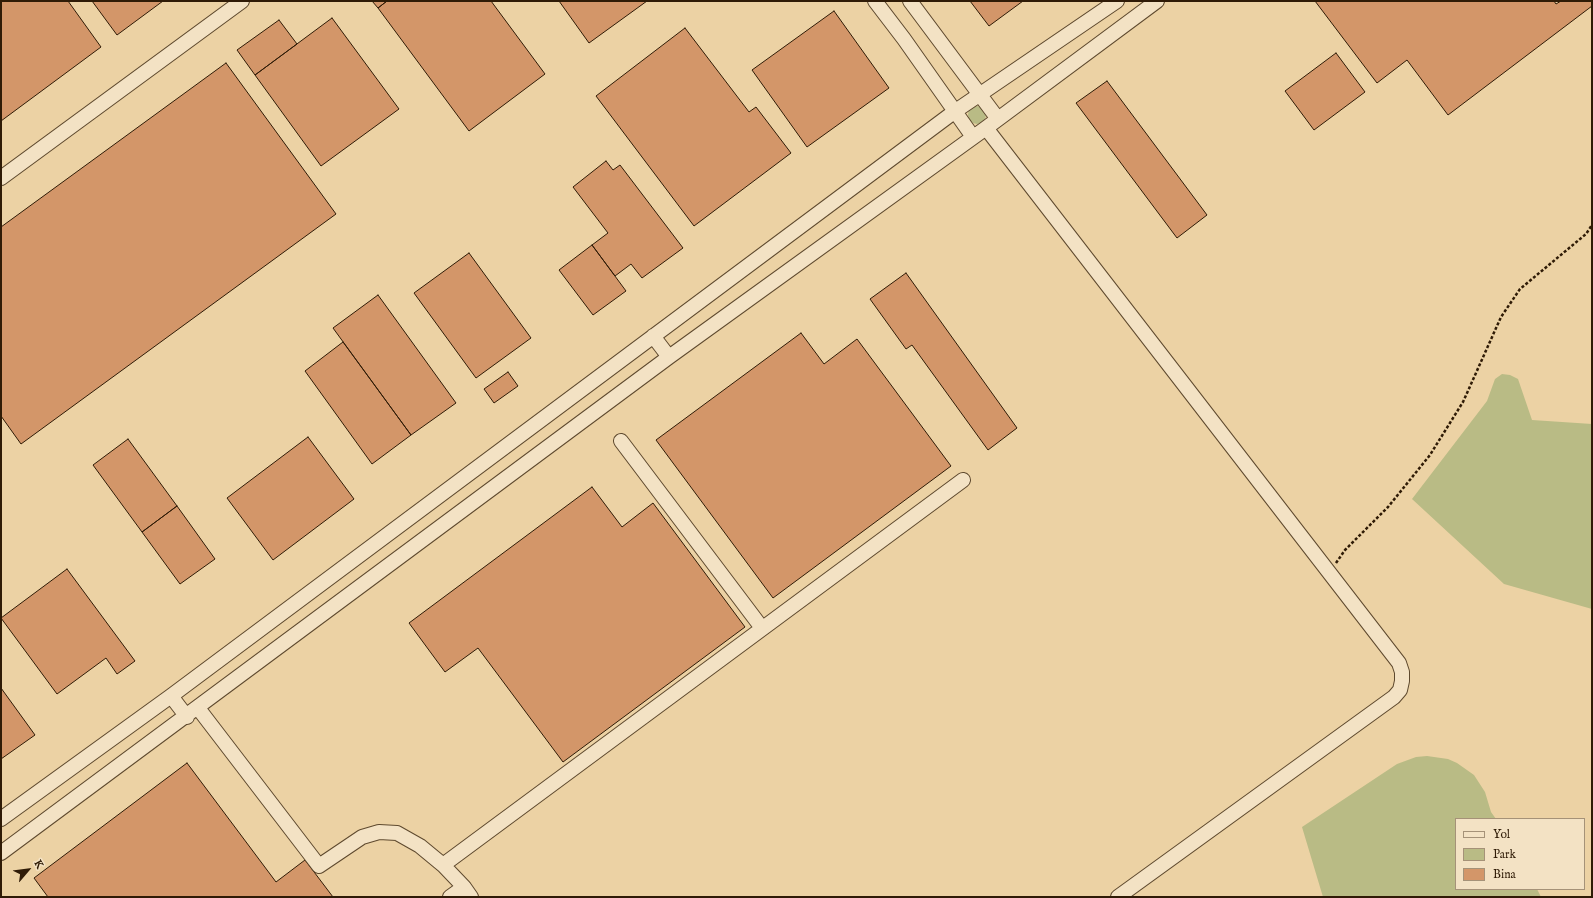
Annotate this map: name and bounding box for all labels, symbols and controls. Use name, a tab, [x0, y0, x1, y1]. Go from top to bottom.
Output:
legend	[1455, 818, 1585, 890]
text: Yol	[1493, 827, 1510, 842]
text: Park	[1493, 847, 1516, 862]
north arrow	[8, 850, 48, 890]
text: K	[31, 858, 47, 871]
text: Bina	[1493, 867, 1516, 882]

